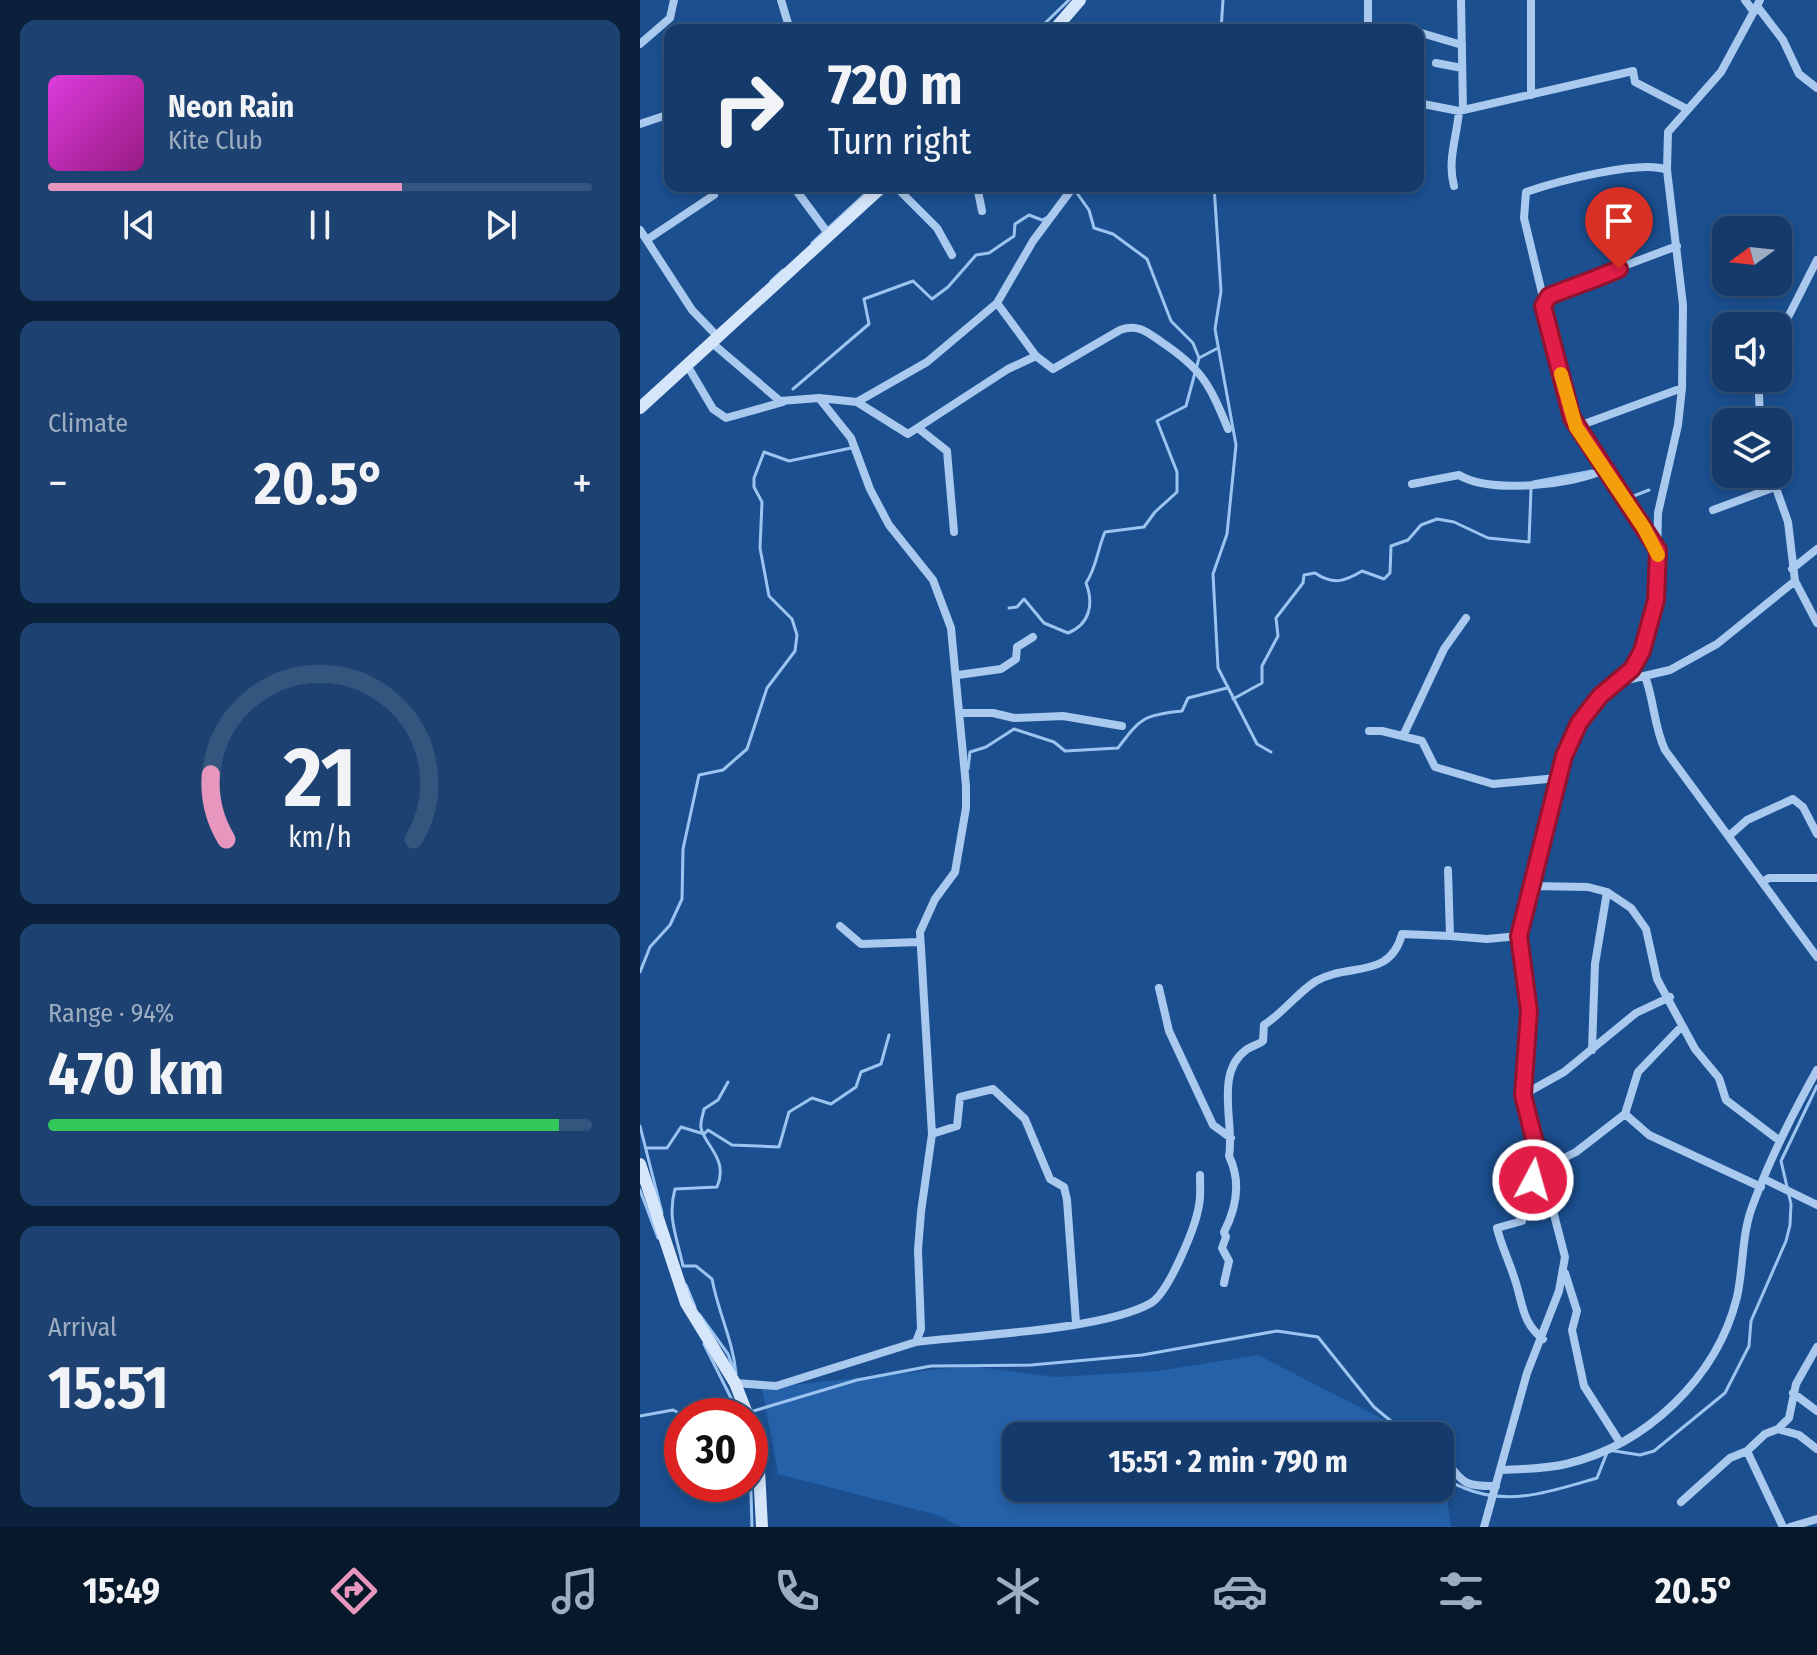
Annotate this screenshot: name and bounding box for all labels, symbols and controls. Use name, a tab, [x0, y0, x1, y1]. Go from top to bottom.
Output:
text: 720 m	[828, 52, 963, 119]
icon: right	[696, 56, 800, 160]
text: Neon Rain	[168, 89, 294, 125]
text: Turn right	[828, 120, 971, 164]
text: Kite Club	[168, 125, 263, 156]
pin	[1585, 187, 1653, 269]
icon: arrive	[1597, 199, 1641, 243]
icon: previous	[117, 203, 161, 247]
icon: pause	[298, 203, 342, 247]
icon: next	[479, 203, 523, 247]
north arrow	[1712, 216, 1792, 296]
map controls	[1712, 216, 1792, 488]
button: sound	[1712, 312, 1792, 392]
text: Climate	[48, 408, 128, 439]
button: layers	[1712, 408, 1792, 488]
text: 20.5°	[254, 448, 386, 520]
text: −	[48, 457, 68, 510]
text: +	[572, 457, 592, 510]
text: 21	[283, 727, 356, 827]
text: km/h	[288, 820, 352, 855]
text: Range · 94%	[48, 998, 174, 1029]
text: 470 km	[48, 1038, 224, 1110]
position arrow	[1491, 1138, 1575, 1222]
text: Arrival	[48, 1312, 117, 1343]
text: 15:51	[48, 1352, 169, 1424]
speed limit sign: 30	[664, 1398, 768, 1502]
text: 15:51 · 2 min · 790 m	[1108, 1444, 1348, 1480]
icon: directions	[326, 1563, 382, 1619]
icon: music	[547, 1563, 603, 1619]
icon: phone	[769, 1563, 825, 1619]
icon: climate	[990, 1563, 1046, 1619]
icon: car	[1212, 1563, 1268, 1619]
icon: filters	[1433, 1563, 1489, 1619]
text: 15:49	[83, 1569, 160, 1613]
text: 20.5°	[1655, 1569, 1734, 1613]

